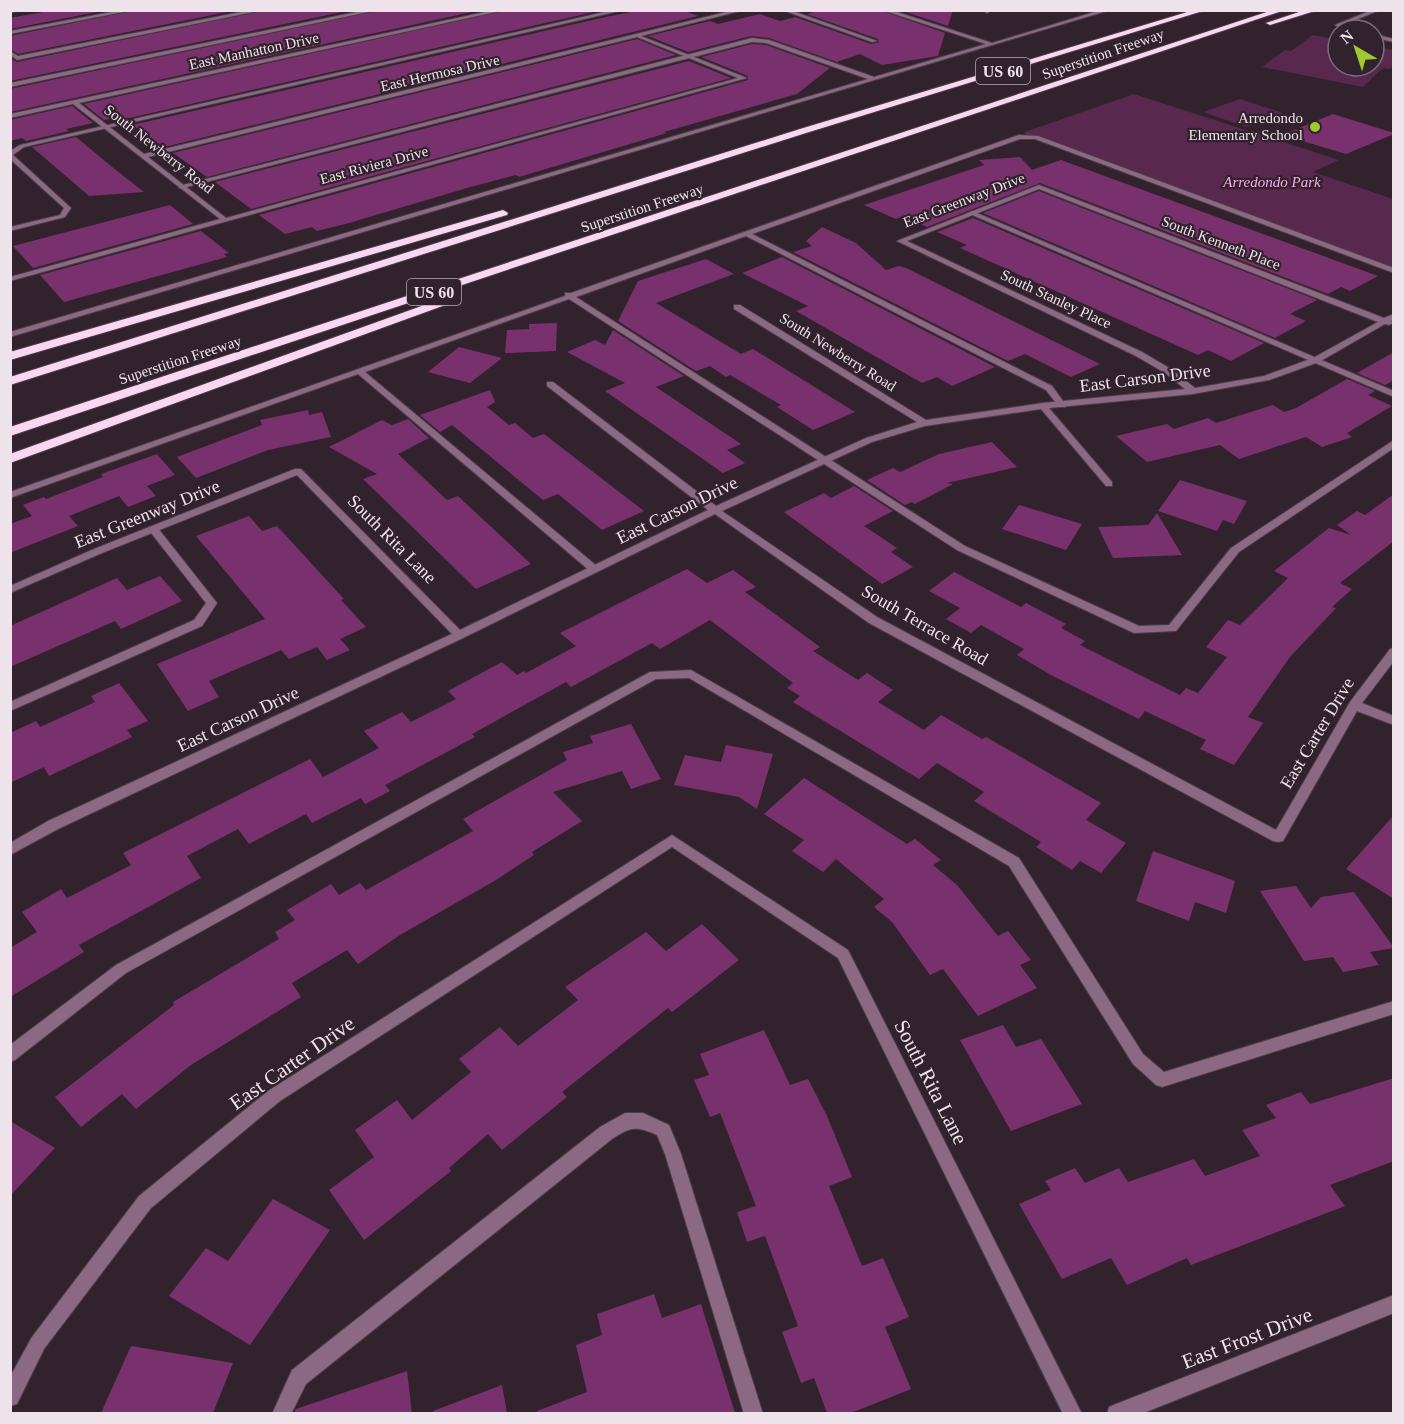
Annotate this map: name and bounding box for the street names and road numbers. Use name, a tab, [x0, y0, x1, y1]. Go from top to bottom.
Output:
street label: Superstition Freeway	[1040, 25, 1167, 82]
street label: East Manhatton Drive	[188, 29, 321, 73]
street label: East Hermosa Drive	[379, 51, 501, 94]
road number: US 60	[976, 58, 1030, 84]
street label: South Newberry Road	[101, 101, 217, 197]
street label: East Riviera Drive	[318, 143, 430, 187]
street label: East Greenway Drive	[901, 169, 1027, 231]
street label: Superstition Freeway	[579, 180, 706, 235]
street label: South Kenneth Place	[1159, 213, 1283, 273]
street label: South Stanley Place	[998, 266, 1114, 332]
road number: US 60	[407, 279, 461, 305]
street label: South Newberry Road	[777, 310, 900, 395]
street label: Superstition Freeway	[117, 332, 244, 387]
street label: East Carson Drive	[1078, 360, 1212, 396]
street label: East Carson Drive	[613, 472, 741, 548]
street label: East Greenway Drive	[71, 476, 223, 552]
street label: South Rita Lane	[344, 491, 440, 587]
street label: South Terrace Road	[858, 581, 992, 669]
street label: East Carter Drive	[1276, 674, 1358, 792]
street label: East Carson Drive	[174, 682, 302, 756]
street label: East Carter Drive	[225, 1011, 359, 1115]
street label: South Rita Lane	[889, 1016, 973, 1148]
street label: East Frost Drive	[1178, 1302, 1316, 1374]

